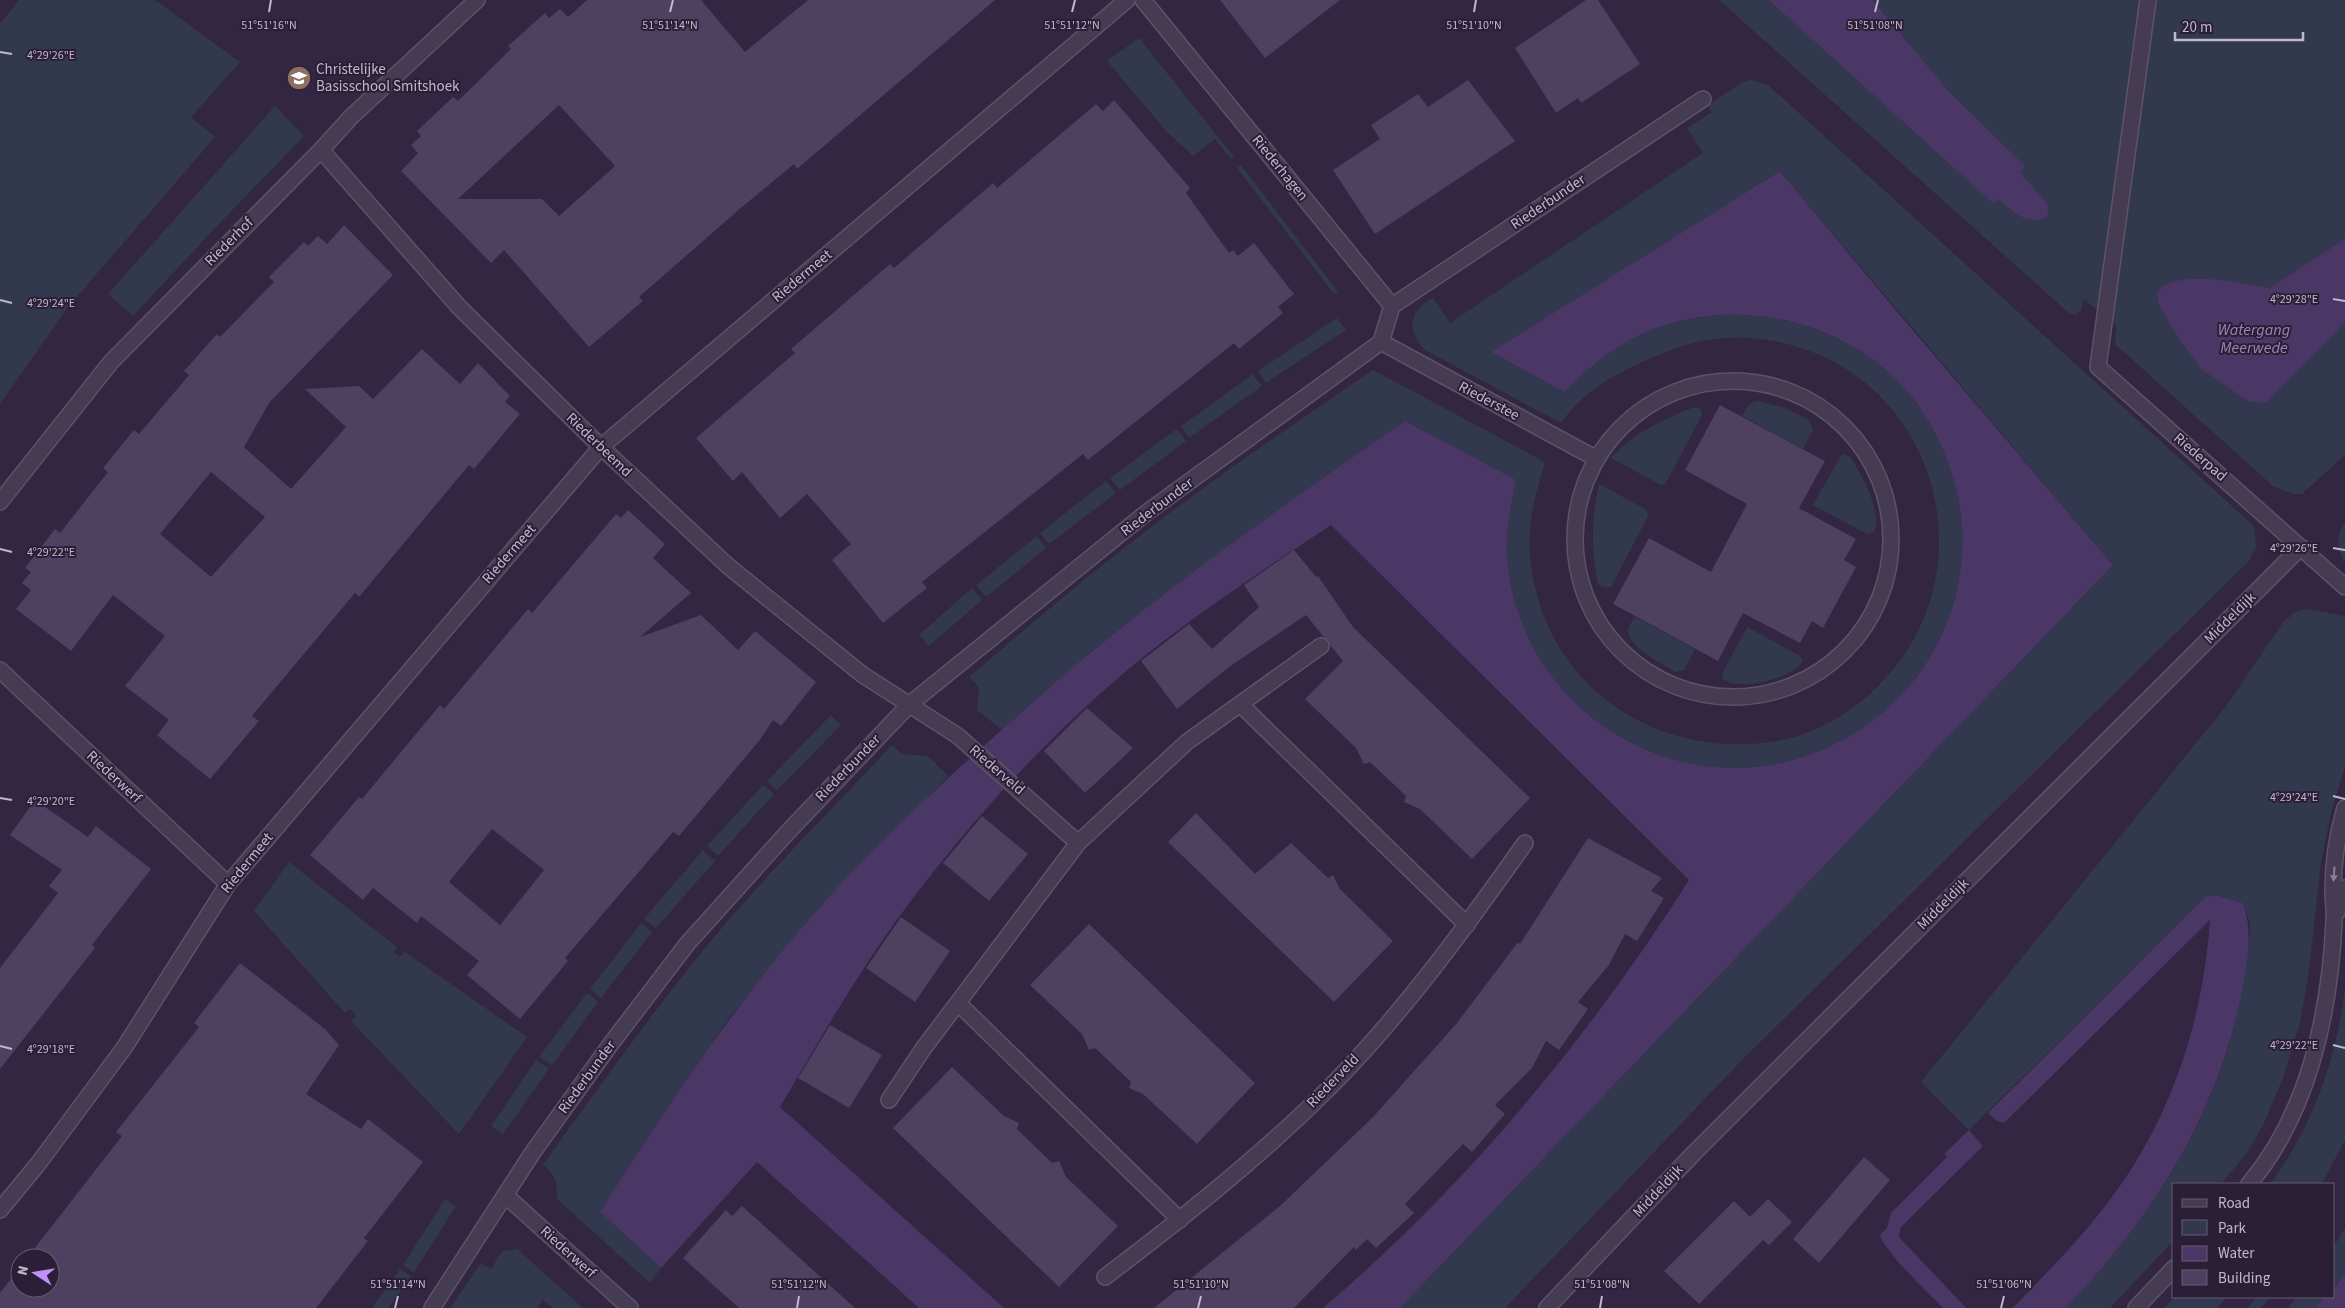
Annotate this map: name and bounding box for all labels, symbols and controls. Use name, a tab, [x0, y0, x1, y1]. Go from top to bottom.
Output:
scale bar	[2175, 10, 2302, 42]
text: 51°51'16"N	[241, 17, 297, 34]
text: 51°51'14"N	[642, 17, 698, 34]
text: 51°51'12"N	[1044, 17, 1100, 34]
text: 51°51'10"N	[1446, 17, 1502, 34]
text: 51°51'08"N	[1847, 17, 1903, 34]
text: 20 m	[2182, 17, 2212, 38]
text: 4°29'26"E	[27, 47, 75, 64]
place label: Christelijke Basisschool Smitshoek	[316, 59, 460, 97]
school or university icon: Christelijke Basisschool Smitshoek	[286, 65, 312, 91]
street label: Riederhagen	[1247, 131, 1313, 205]
street label: Riederbunder	[1506, 169, 1590, 235]
street label: Riederhof	[200, 212, 259, 271]
street label: Riedermeet	[767, 245, 837, 307]
text: 4°29'28"E	[2270, 291, 2318, 308]
text: 4°29'24"E	[27, 295, 75, 312]
water label: Watergang Meerwede	[2218, 319, 2290, 359]
street label: Riederstee	[1455, 376, 1523, 426]
street label: Riederbeemd	[561, 408, 637, 482]
street label: Riederpad	[2169, 428, 2231, 486]
street label: Riederbunder	[1116, 472, 1198, 541]
street label: Riedermeet	[477, 520, 541, 588]
text: 4°29'26"E	[2270, 540, 2318, 557]
text: 4°29'22"E	[27, 544, 75, 561]
street label: Middeldijk	[2199, 587, 2261, 649]
street label: Riederbunder	[810, 729, 886, 806]
street label: Riederveld	[965, 740, 1029, 800]
street label: Riederwerf	[82, 746, 147, 809]
text: 4°29'24"E	[2270, 789, 2318, 806]
text: 4°29'20"E	[27, 793, 75, 810]
street label: Riedermeet	[216, 828, 278, 898]
one-way arrow	[2329, 866, 2337, 882]
street label: Middeldijk	[1912, 873, 1974, 935]
street label: Riederbunder	[553, 1035, 621, 1118]
text: 4°29'22"E	[2270, 1037, 2318, 1054]
text: 4°29'18"E	[27, 1041, 75, 1058]
street label: Riederveld	[1302, 1049, 1364, 1113]
street label: Middeldijk	[1628, 1159, 1688, 1222]
legend	[2172, 1183, 2335, 1298]
text: Road	[2218, 1193, 2250, 1214]
text: Park	[2218, 1218, 2247, 1239]
street label: Riederwerf	[535, 1221, 601, 1283]
text: Water	[2218, 1243, 2255, 1264]
north arrow	[10, 1248, 60, 1298]
text: N	[13, 1264, 34, 1277]
text: Building	[2218, 1268, 2271, 1289]
text: 51°51'14"N	[370, 1276, 426, 1293]
text: 51°51'12"N	[771, 1276, 827, 1293]
text: 51°51'10"N	[1173, 1276, 1229, 1293]
text: 51°51'08"N	[1574, 1276, 1630, 1293]
text: 51°51'06"N	[1976, 1276, 2032, 1293]

